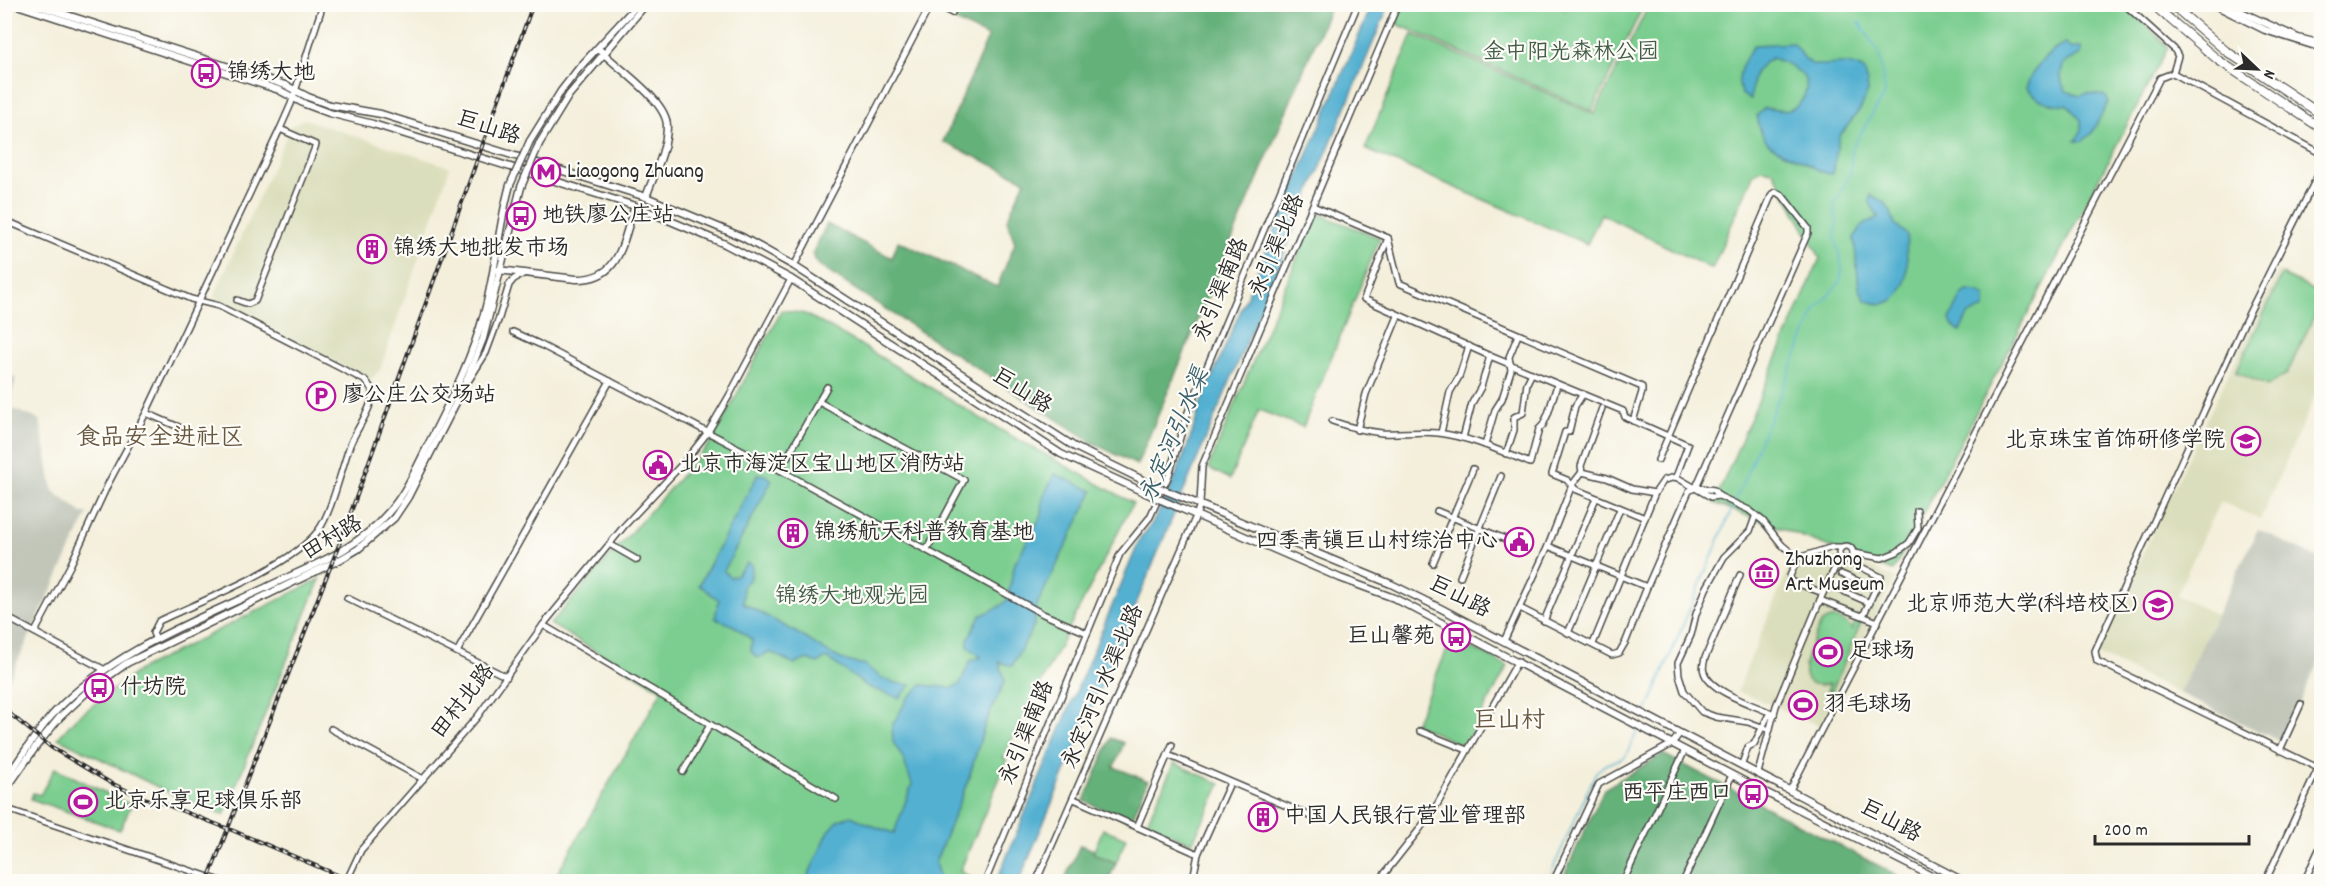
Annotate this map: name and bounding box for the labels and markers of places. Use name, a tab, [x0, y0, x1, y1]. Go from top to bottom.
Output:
bus stop icon: 锦绣大地	[190, 57, 222, 89]
place label: 锦绣大地	[227, 58, 315, 89]
metro station icon: Liaogong Zhuang	[530, 156, 562, 188]
place label: Liaogong Zhuang	[567, 157, 704, 188]
bus stop icon: 地铁廖公庄站	[505, 200, 537, 232]
place label: 地铁廖公庄站	[542, 201, 674, 232]
building icon: 锦绣大地批发市场	[356, 233, 388, 265]
place label: 锦绣大地批发市场	[393, 234, 569, 265]
parking icon: 廖公庄公交场站	[305, 380, 337, 412]
place label: 廖公庄公交场站	[342, 381, 496, 412]
school or university icon: 北京珠宝首饰研修学院	[2230, 425, 2262, 457]
place label: 北京珠宝首饰研修学院	[2005, 426, 2225, 457]
public building icon: 北京市海淀区宝山地区消防站	[642, 449, 674, 481]
place label: 北京市海淀区宝山地区消防站	[679, 450, 965, 481]
building icon: 锦绣航天科普教育基地	[777, 517, 809, 549]
place label: 锦绣航天科普教育基地	[814, 518, 1034, 549]
public building icon: 四季青镇巨山村综治中心	[1503, 526, 1535, 558]
place label: 四季青镇巨山村综治中心	[1256, 527, 1498, 558]
place label: Zhuzhong Art Museum	[1785, 545, 1884, 601]
museum icon: Zhuzhong Art Museum	[1748, 557, 1780, 589]
school or university icon: 北京师范大学(科培校区)	[2142, 589, 2174, 621]
place label: 北京师范大学(科培校区)	[1906, 590, 2137, 621]
bus stop icon: 巨山馨苑	[1440, 621, 1472, 653]
place label: 巨山馨苑	[1347, 622, 1435, 653]
sports icon: 足球场	[1812, 636, 1844, 668]
place label: 足球场	[1849, 637, 1915, 668]
bus stop icon: 什坊院	[83, 672, 115, 704]
place label: 什坊院	[120, 673, 186, 704]
sports icon: 羽毛球场	[1787, 689, 1819, 721]
place label: 羽毛球场	[1824, 690, 1912, 721]
bus stop icon: 西平庄西口	[1737, 778, 1769, 810]
place label: 西平庄西口	[1622, 779, 1732, 810]
sports icon: 北京乐享足球俱乐部	[67, 786, 99, 818]
place label: 北京乐享足球俱乐部	[104, 787, 302, 818]
building icon: 中国人民银行营业管理部	[1247, 801, 1279, 833]
place label: 中国人民银行营业管理部	[1284, 802, 1526, 833]

